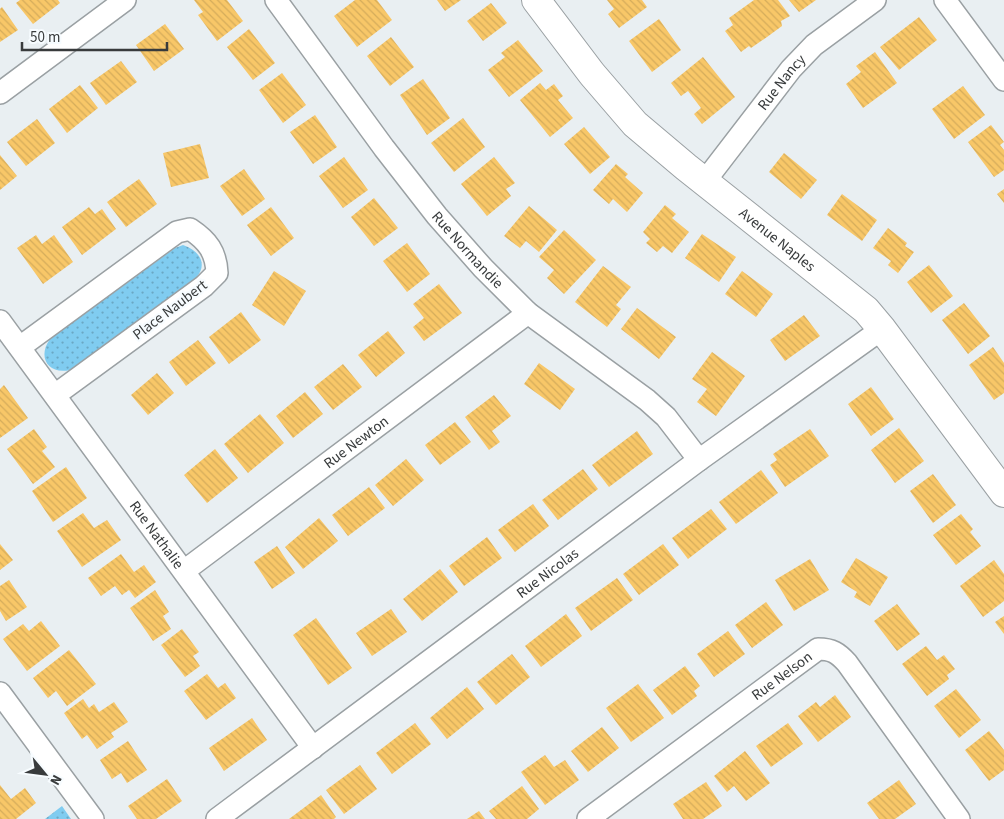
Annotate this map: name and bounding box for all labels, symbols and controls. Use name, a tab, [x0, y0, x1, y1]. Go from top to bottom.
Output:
scale bar	[22, 20, 168, 52]
text: 50 m	[30, 27, 60, 48]
street label: Rue Nancy	[753, 49, 810, 115]
street label: Avenue Naples	[735, 203, 820, 276]
street label: Rue Normandie	[427, 206, 508, 293]
street label: Place Naubert	[128, 275, 212, 345]
street label: Rue Newton	[319, 411, 393, 473]
street label: Rue Nathalie	[125, 496, 189, 573]
street label: Rue Nicolas	[512, 543, 583, 603]
street label: Rue Nelson	[747, 646, 817, 705]
north arrow	[20, 749, 70, 799]
text: N	[44, 771, 66, 789]

